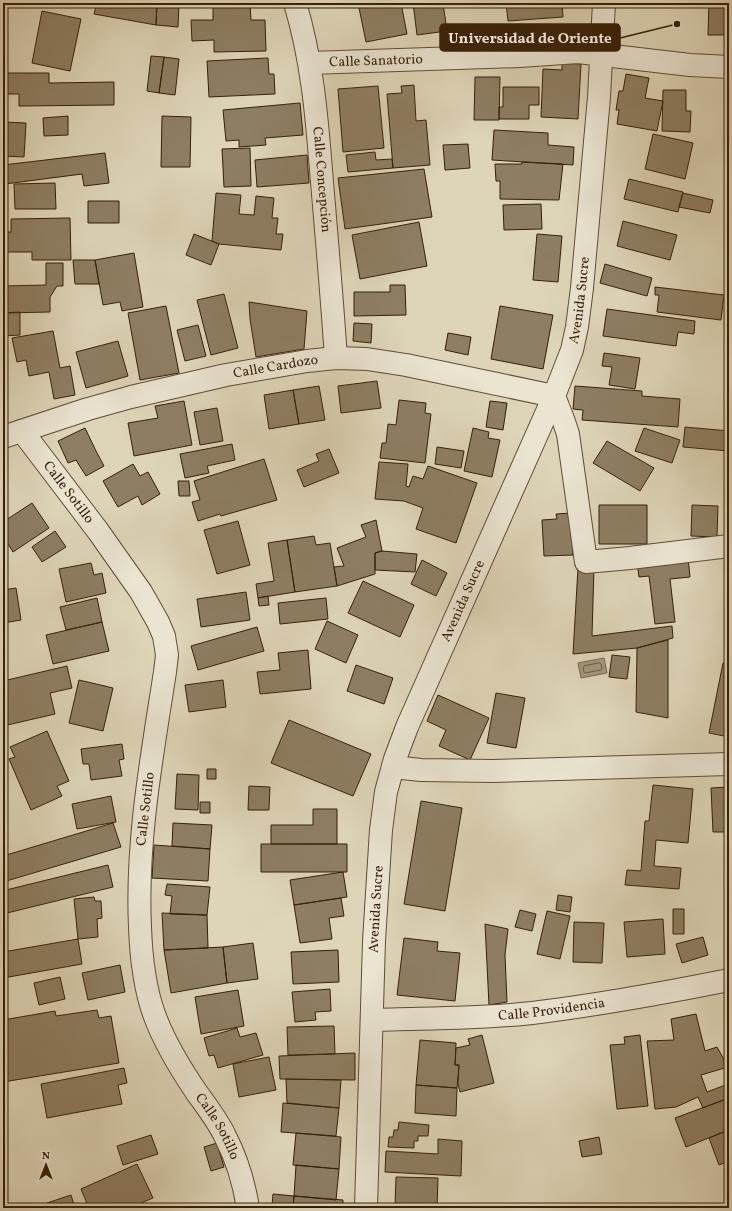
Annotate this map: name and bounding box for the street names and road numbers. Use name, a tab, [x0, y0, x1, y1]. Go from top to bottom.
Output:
street label: Calle Sanatorio	[329, 50, 423, 72]
street label: Calle Concepción	[308, 126, 336, 233]
street label: Avenida Sucre	[564, 256, 594, 346]
street label: Calle Cardozo	[232, 350, 319, 383]
street label: Calle Sotillo	[39, 457, 99, 528]
street label: Avenida Sucre	[437, 557, 490, 645]
street label: Calle Sotillo	[132, 771, 160, 847]
street label: Avenida Sucre	[364, 864, 388, 953]
street label: Calle Providencia	[498, 993, 606, 1025]
street label: Calle Sotillo	[191, 1089, 244, 1162]

